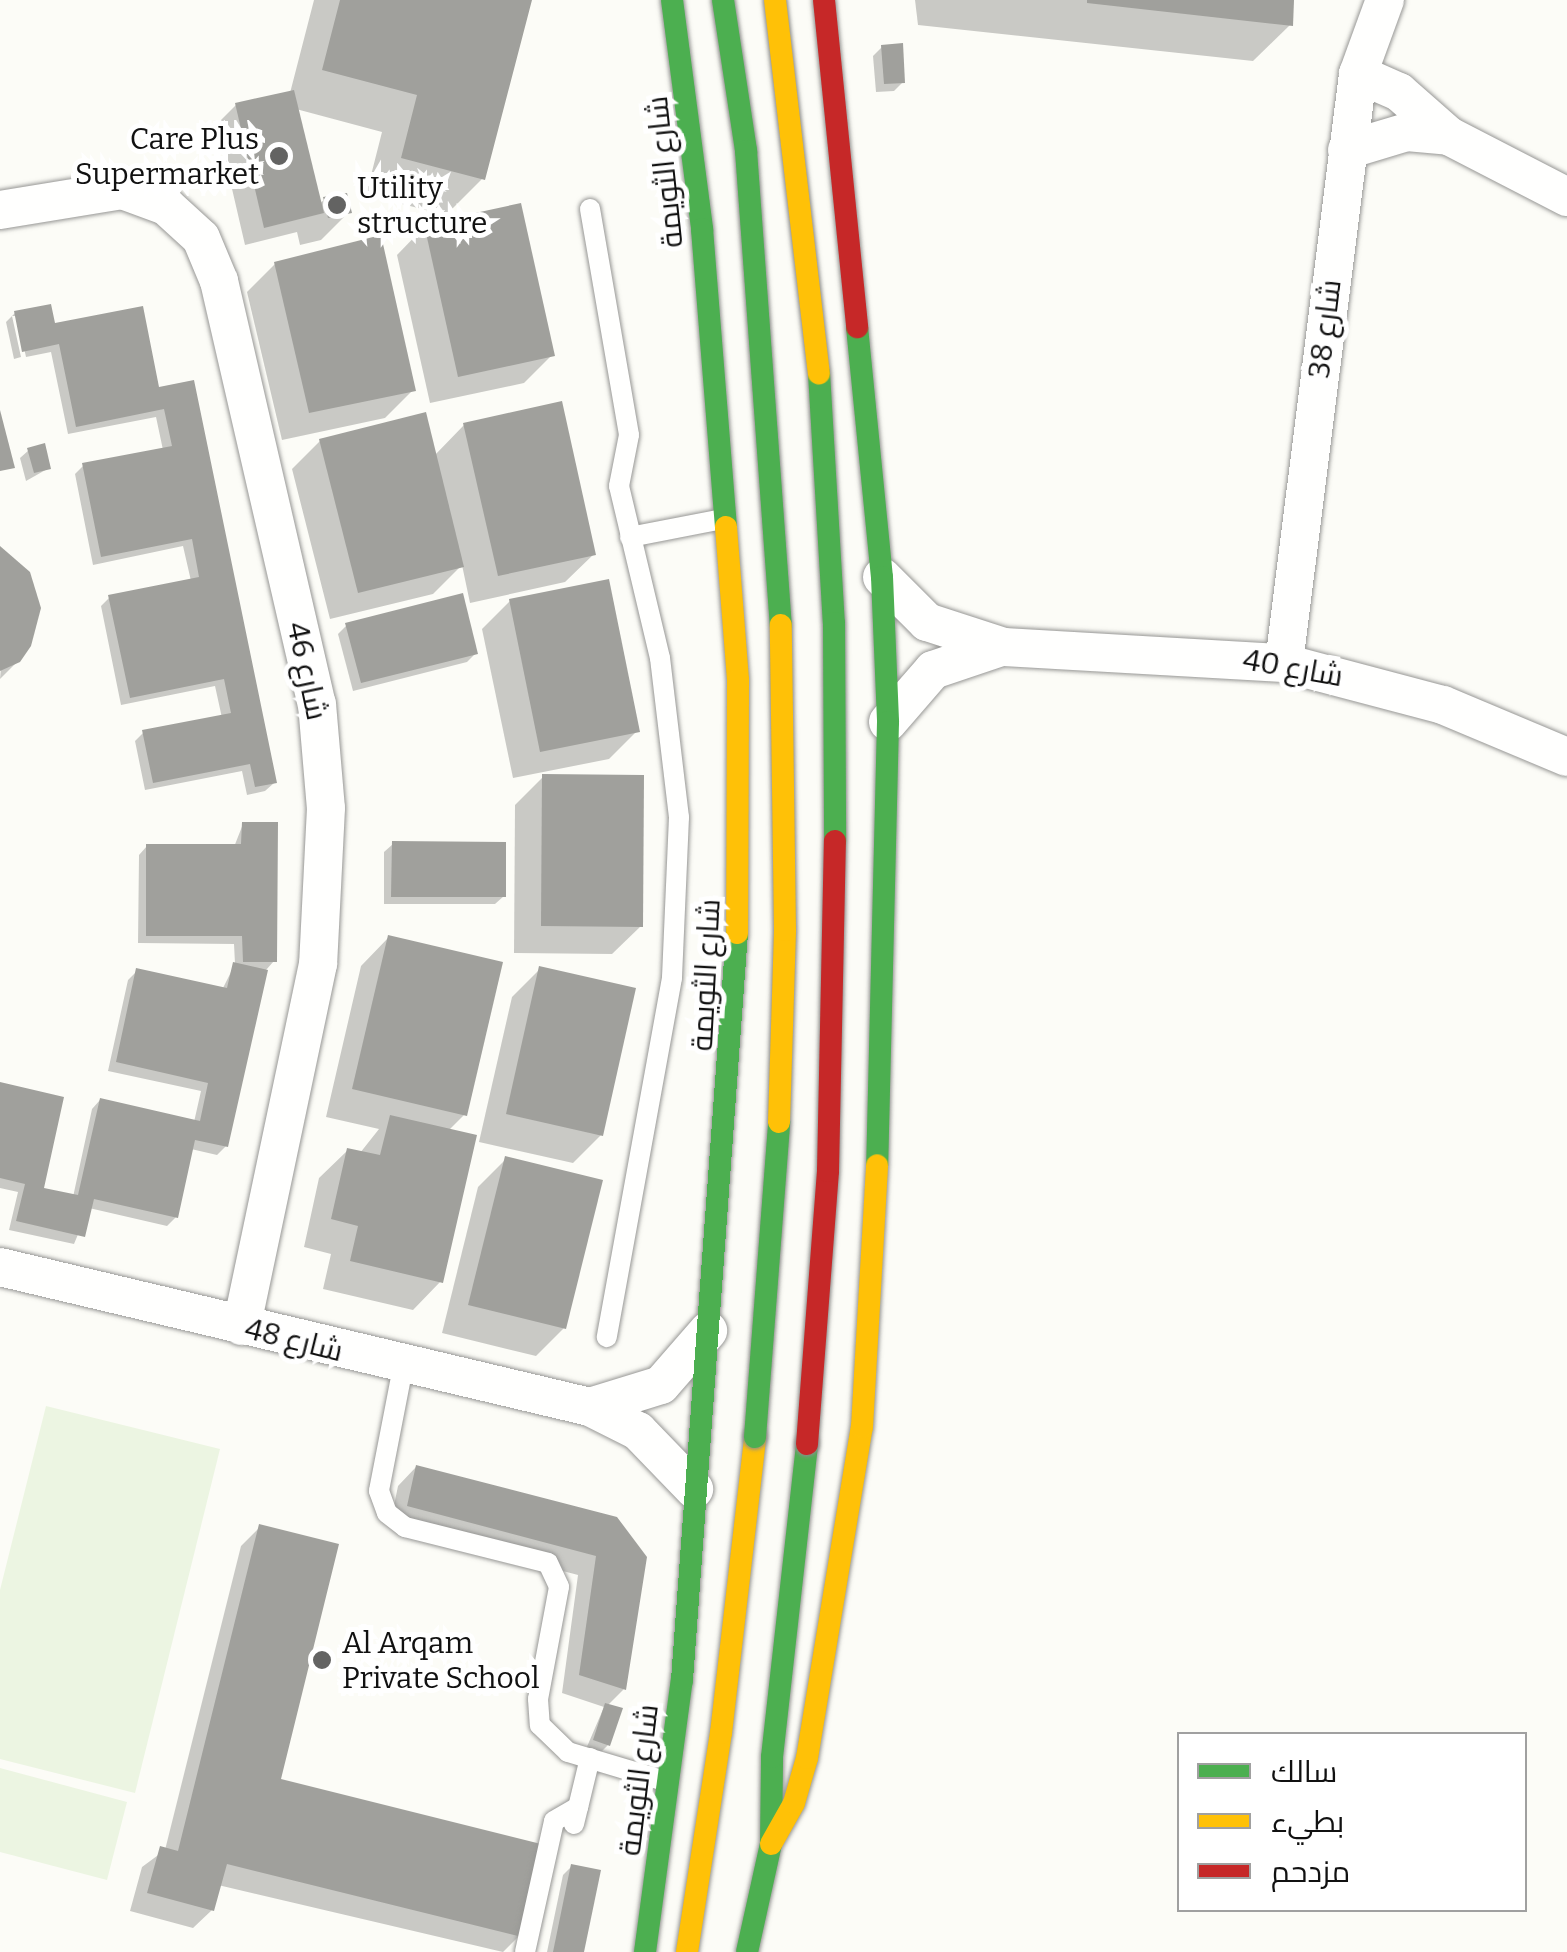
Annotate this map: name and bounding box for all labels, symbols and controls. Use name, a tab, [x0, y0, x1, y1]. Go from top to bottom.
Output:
street label: شارع الثويمة	[639, 94, 691, 250]
place label: Care Plus Supermarket	[75, 121, 259, 192]
marker: Care Plus Supermarket	[268, 145, 290, 167]
place label: Utility structure	[357, 170, 487, 240]
marker: Utility structure	[326, 194, 348, 216]
street label: شارع 38	[1301, 278, 1349, 380]
street label: شارع 46	[279, 619, 335, 723]
street label: شارع 40	[1240, 642, 1346, 694]
street label: شارع الثويمة	[684, 898, 728, 1052]
street label: شارع 48	[241, 1310, 347, 1370]
place label: Al Arqam Private School	[342, 1625, 540, 1696]
marker: Al Arqam Private School	[311, 1649, 333, 1671]
street label: شارع الثويمة	[612, 1702, 666, 1858]
legend	[1177, 1732, 1527, 1912]
text: سالك	[1271, 1754, 1337, 1790]
text: بطيء	[1271, 1804, 1344, 1840]
text: مزدحم	[1271, 1854, 1350, 1890]

